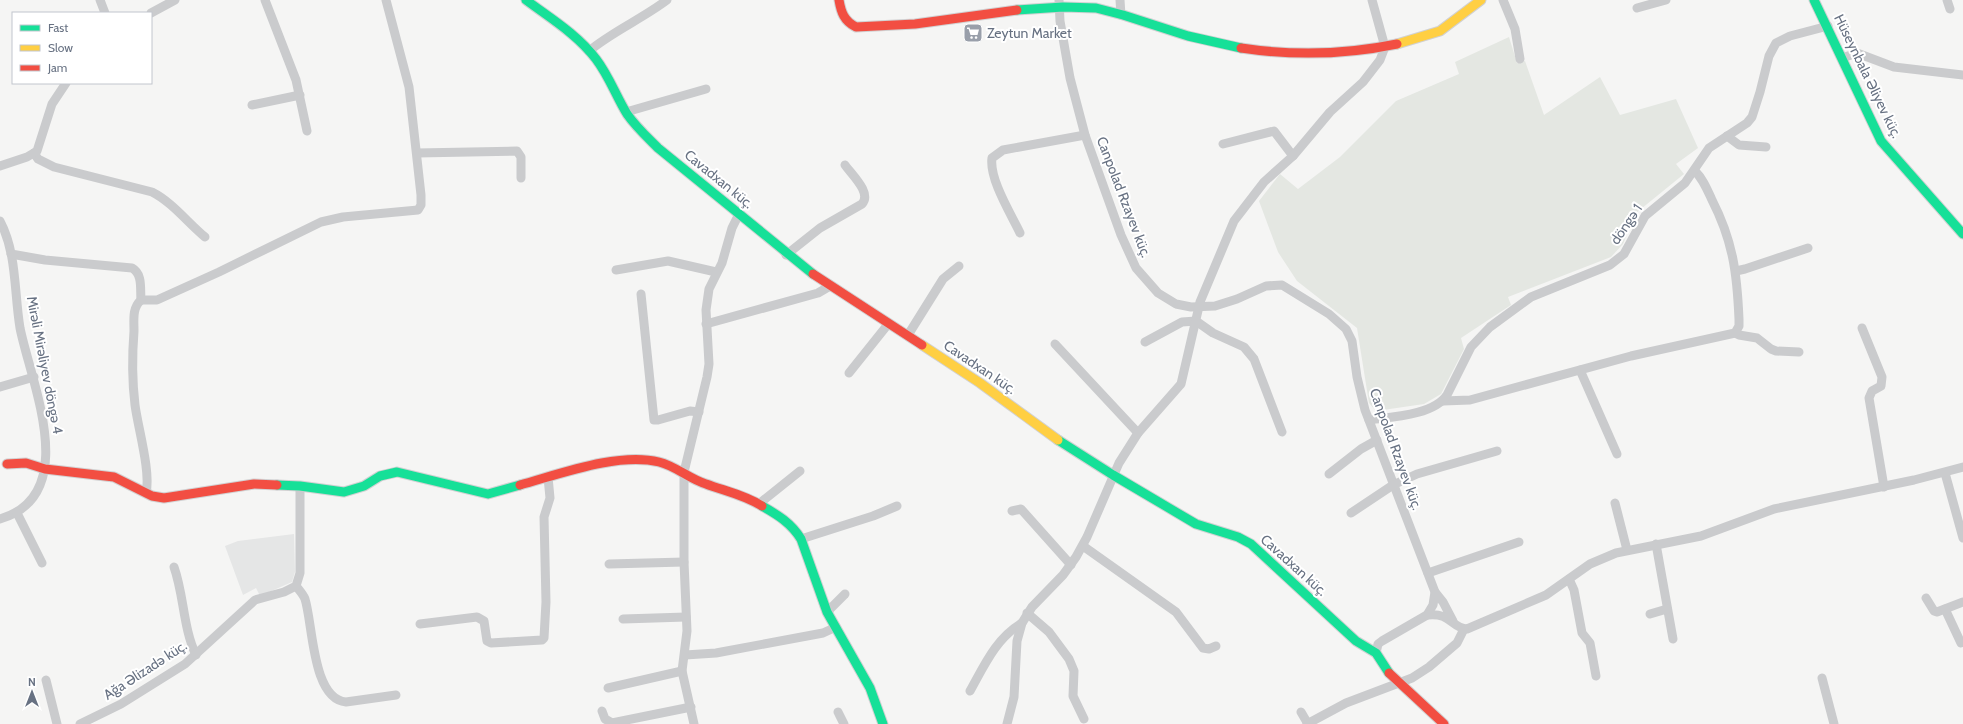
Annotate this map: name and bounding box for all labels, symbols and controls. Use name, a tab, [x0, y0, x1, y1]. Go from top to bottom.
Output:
street label: Hüseynbala Əliyev küç.	[1830, 11, 1906, 141]
legend	[12, 12, 152, 84]
text: Fast	[48, 20, 68, 35]
supermarket icon: Zeytun Market	[962, 22, 984, 44]
place label: Zeytun Market	[987, 24, 1072, 42]
text: Slow	[48, 40, 73, 55]
text: Jam	[47, 60, 67, 75]
street label: Canpolad Rzayev küç.	[1093, 134, 1155, 260]
street label: Cavadxan küç.	[681, 146, 757, 212]
street label: döngə 1	[1606, 200, 1646, 248]
street label: Mirəli Mirəliyev döngə 4	[23, 295, 67, 435]
street label: Cavadxan küç.	[940, 336, 1020, 398]
street label: Canpolad Rzayev küç.	[1366, 386, 1426, 512]
street label: Cavadxan küç.	[1257, 530, 1331, 600]
street label: Ağa Əlizadə küç.	[100, 636, 190, 704]
north arrow	[12, 672, 52, 712]
text: N	[28, 675, 36, 689]

